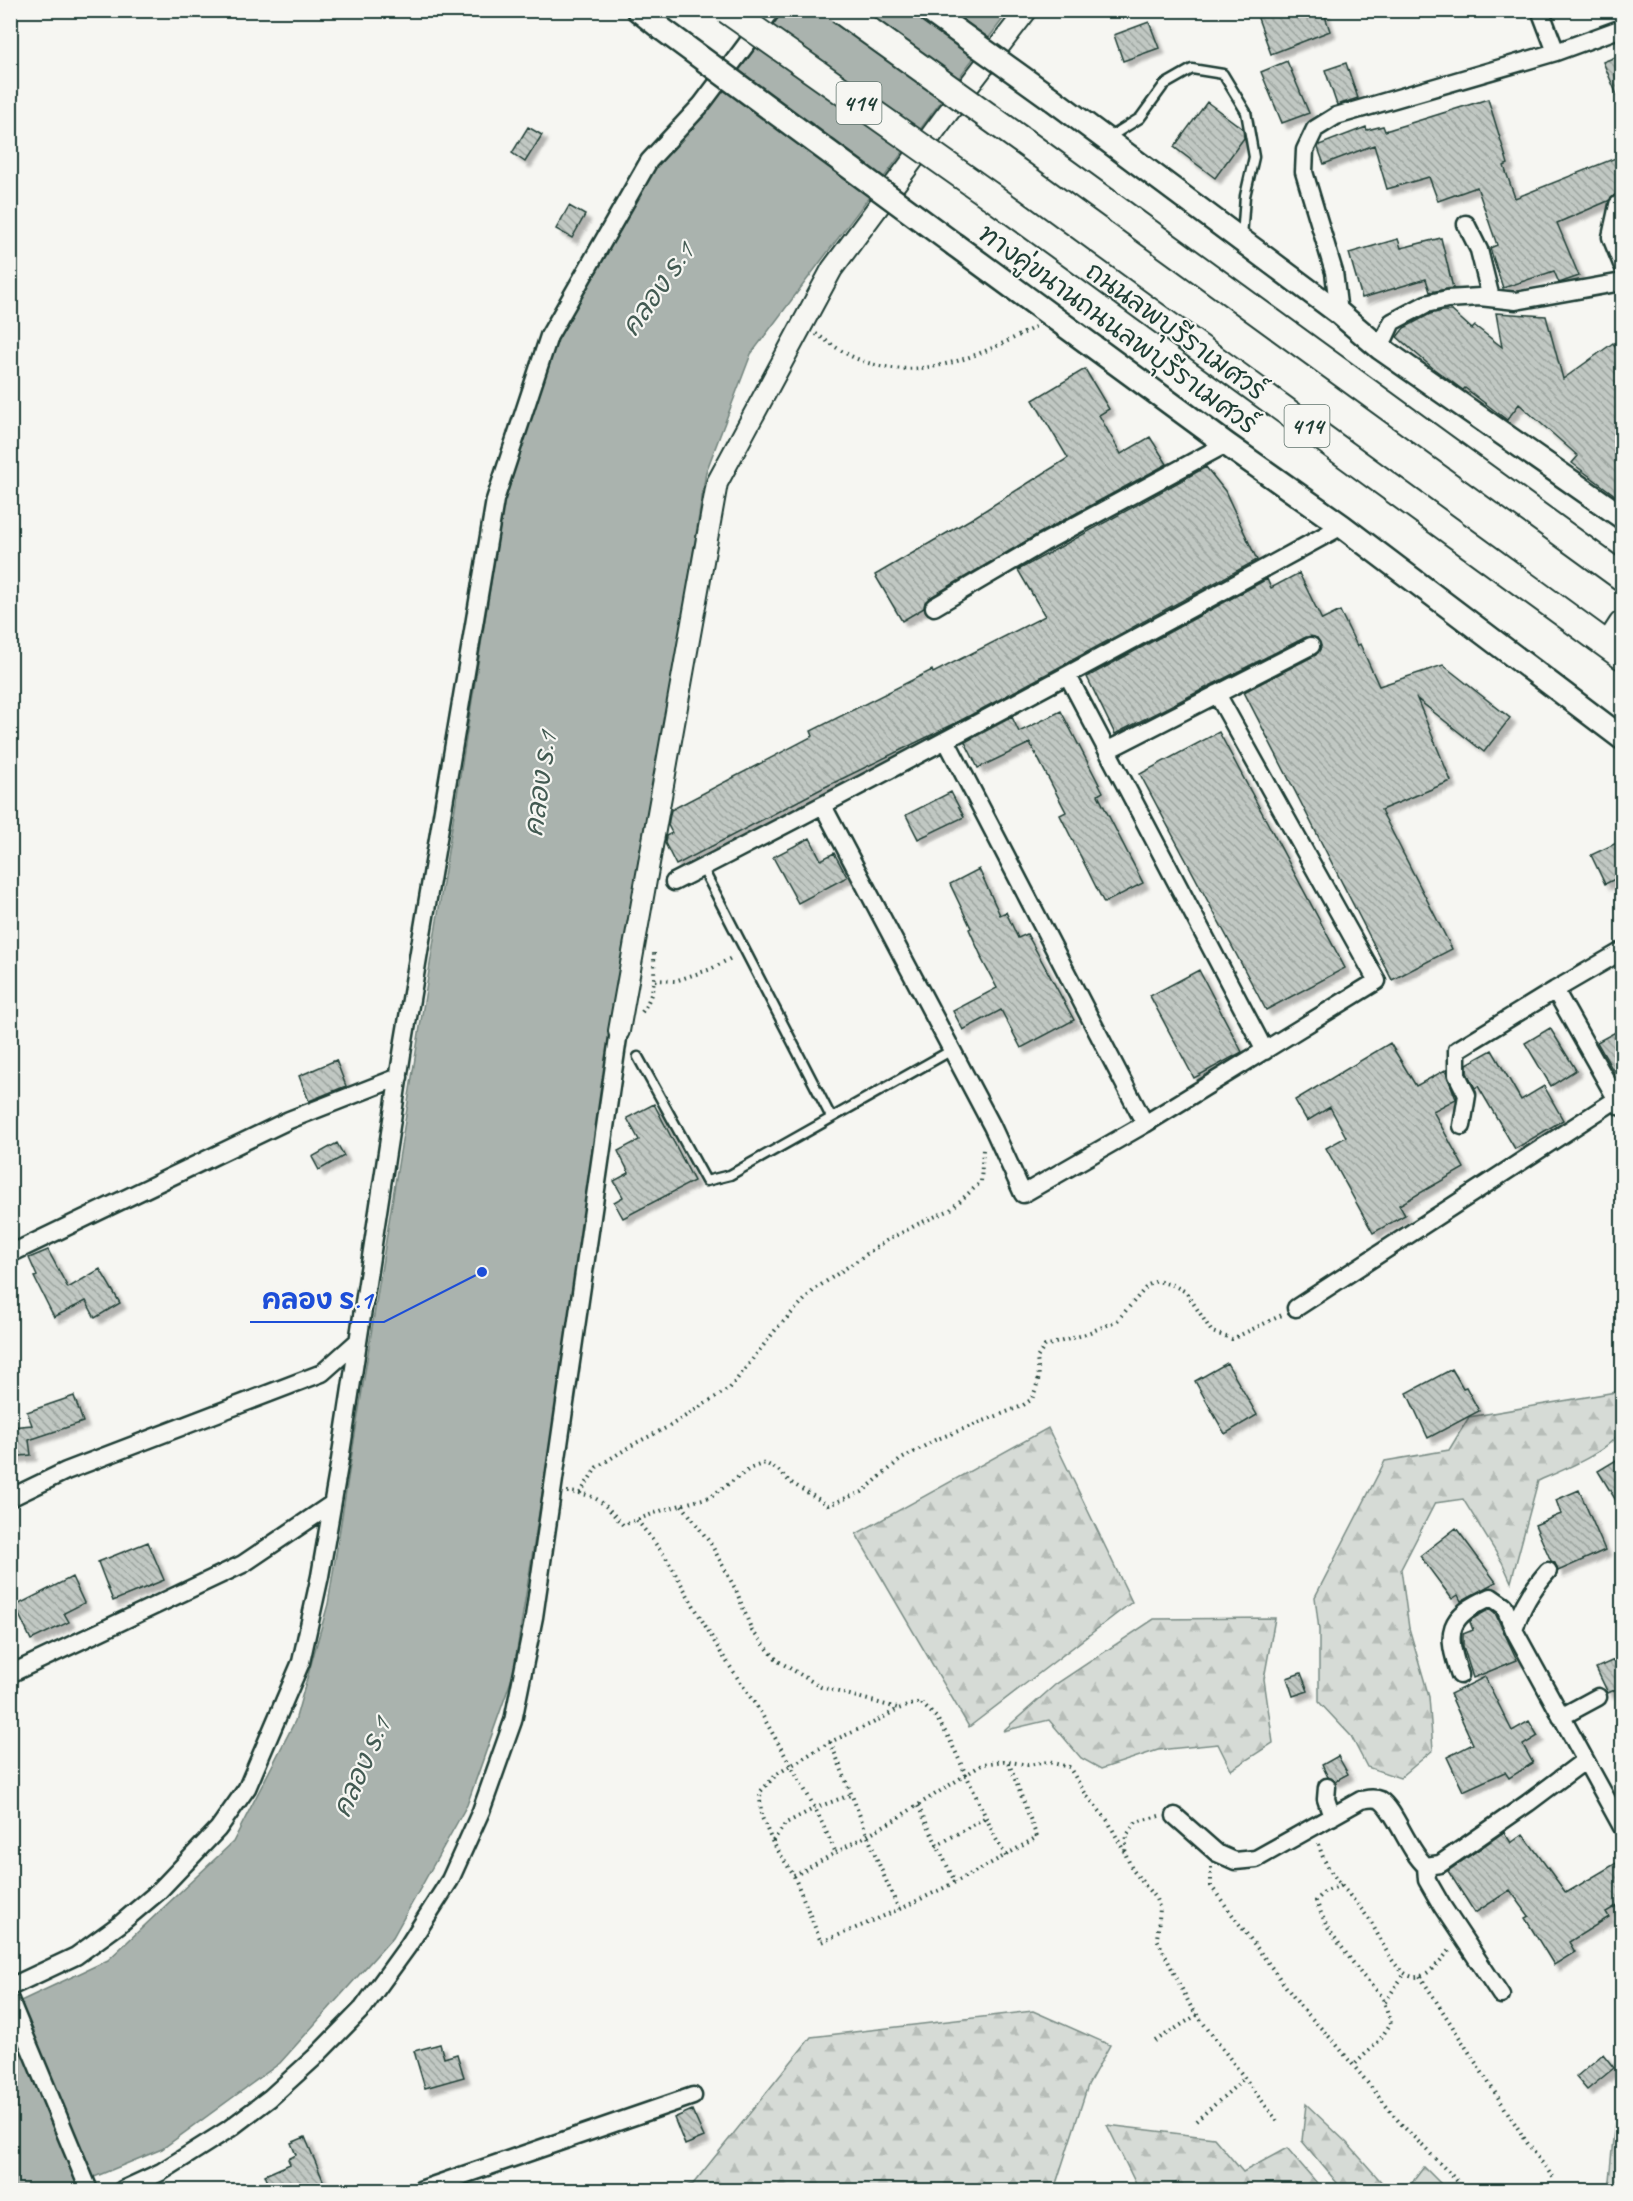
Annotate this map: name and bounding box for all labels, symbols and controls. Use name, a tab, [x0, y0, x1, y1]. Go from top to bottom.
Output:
road number: 414	[836, 82, 882, 124]
street label: ทางคู่ขนานถนนลพบุรีราเมศวร์	[973, 217, 1263, 441]
water label: คลอง ร.1	[613, 233, 704, 342]
street label: ถนนลพบุรีราเมศวร์	[1080, 255, 1272, 407]
road number: 414	[1284, 405, 1330, 447]
water label: คลอง ร.1	[516, 726, 565, 838]
callout: คลอง ร.1	[250, 1277, 384, 1322]
text: คลอง ร.1	[262, 1283, 375, 1317]
water label: คลอง ร.1	[324, 1709, 400, 1822]

